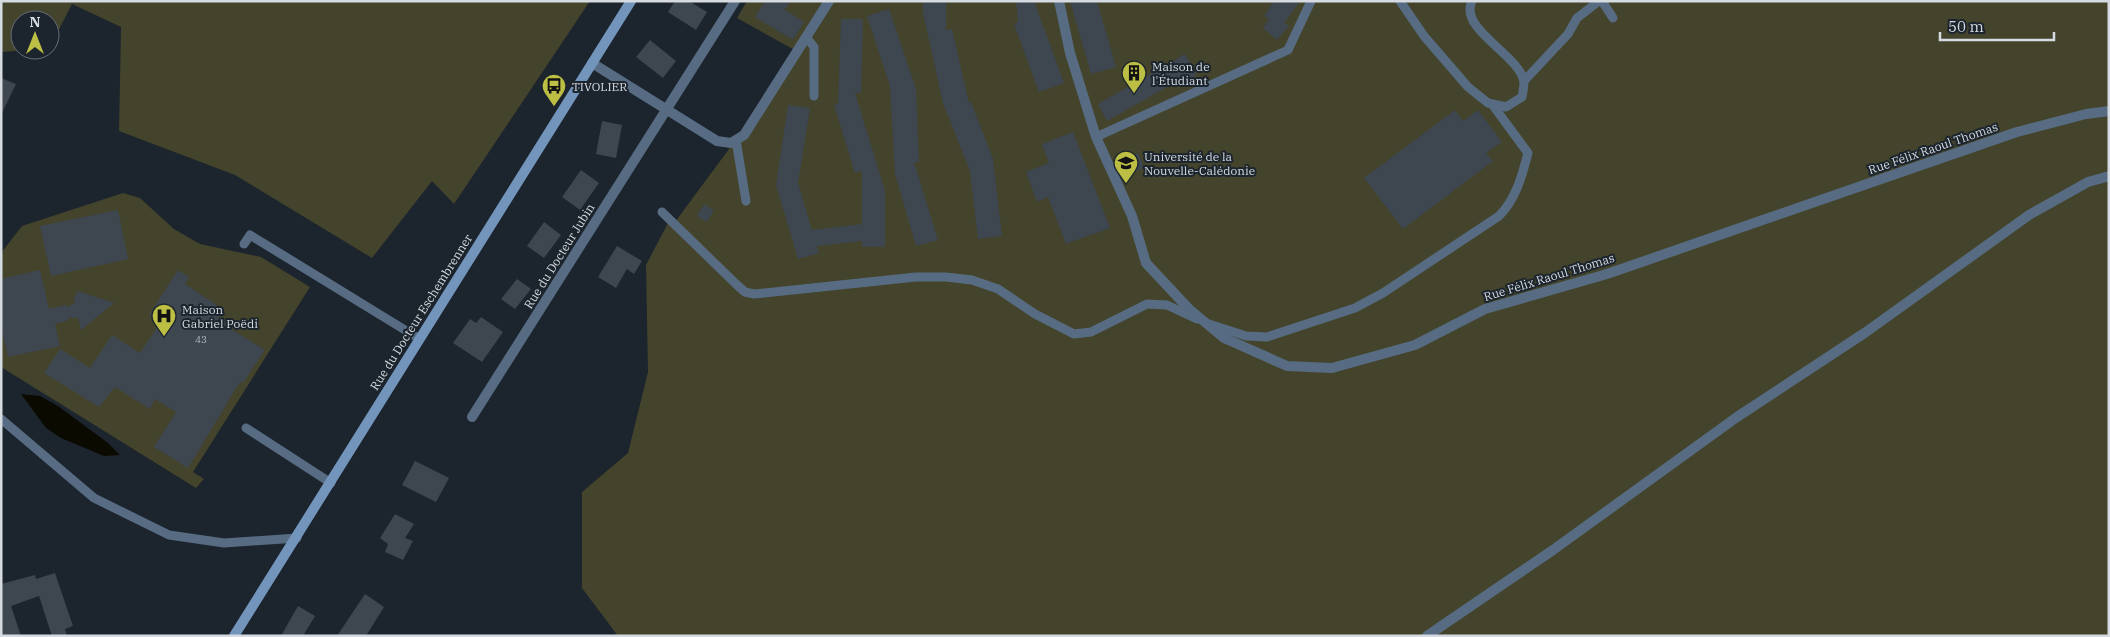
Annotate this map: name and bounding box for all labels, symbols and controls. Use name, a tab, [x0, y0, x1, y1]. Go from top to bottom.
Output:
north arrow	[10, 10, 60, 60]
scale bar	[1940, 10, 2054, 42]
text: N	[29, 13, 41, 31]
text: 50 m	[1948, 17, 1984, 36]
place label: Maison de l'Étudiant	[1152, 59, 1210, 88]
building icon: Maison de l'Étudiant	[1121, 60, 1147, 94]
bus stop icon: TIVOLIER	[541, 73, 567, 107]
place label: TIVOLIER	[572, 79, 627, 94]
street label: Rue Félix Raoul Thomas	[1866, 119, 2000, 177]
place label: Université de la Nouvelle-Calédonie	[1144, 149, 1255, 178]
school or university icon: Université de la Nouvelle-Calédonie	[1113, 150, 1139, 184]
street label: Rue du Docteur Jubin	[520, 200, 598, 311]
street label: Rue du Docteur Eschembrenner	[367, 231, 476, 393]
street label: Rue Félix Raoul Thomas	[1482, 250, 1616, 304]
place label: Maison Gabriel Poëdi	[182, 302, 258, 331]
hospital icon: Maison Gabriel Poëdi	[151, 303, 177, 337]
house number: 43	[195, 333, 207, 346]

